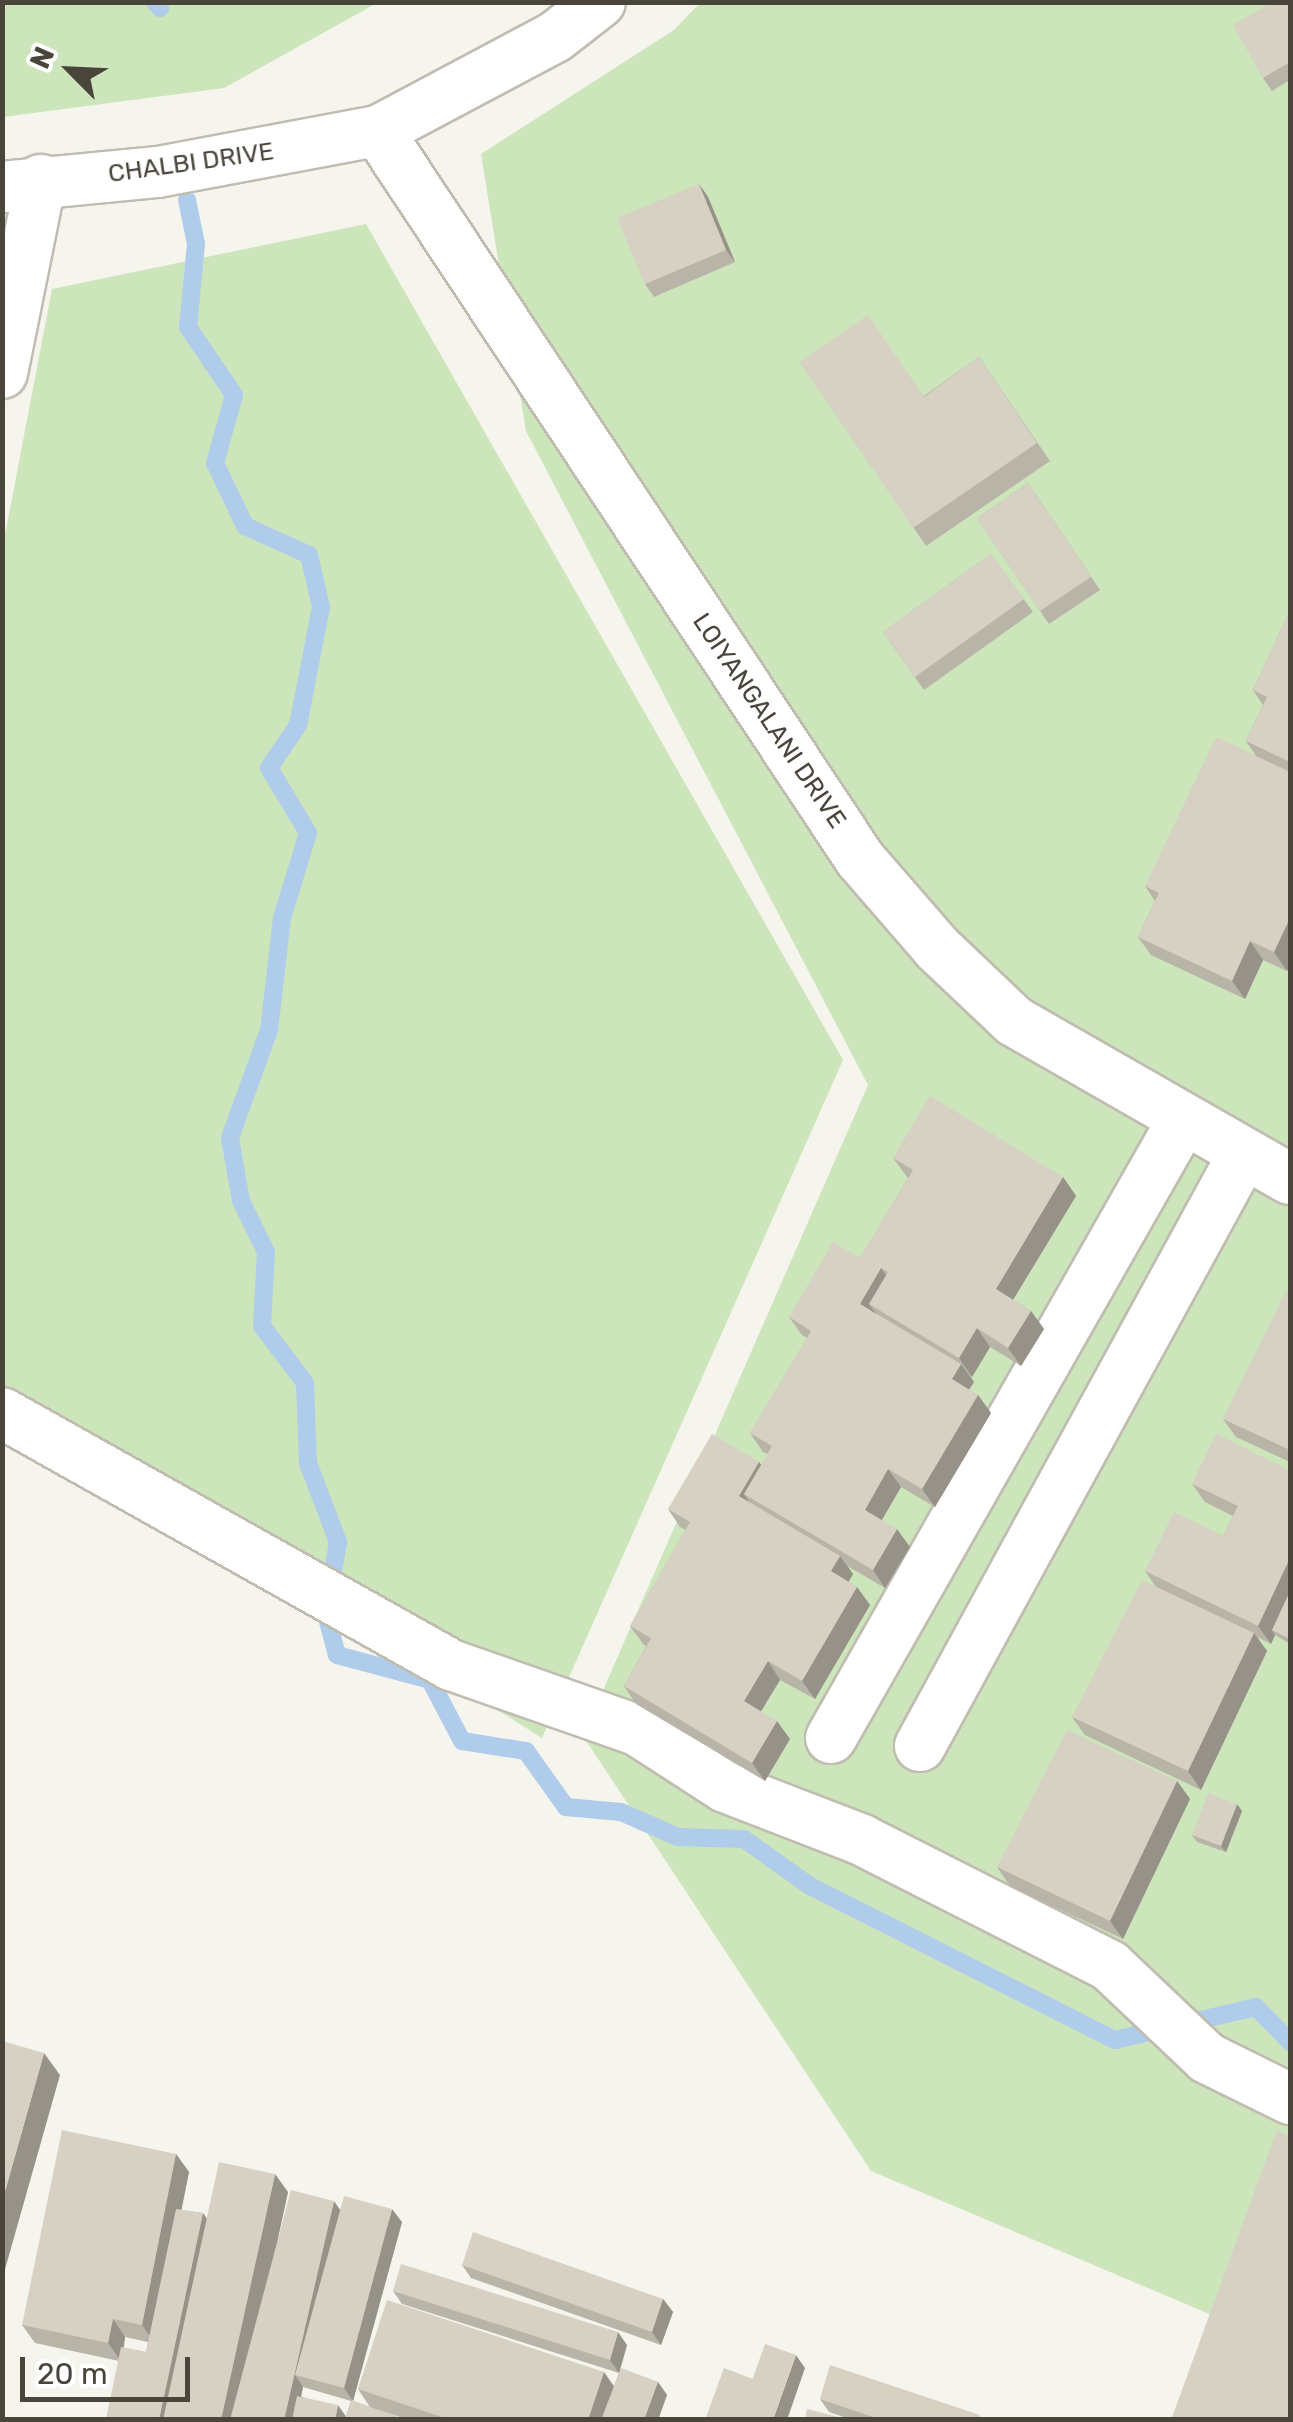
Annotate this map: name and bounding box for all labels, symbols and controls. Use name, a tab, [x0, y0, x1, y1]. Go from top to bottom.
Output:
north arrow	[20, 20, 120, 120]
text: N	[23, 42, 61, 74]
street label: CHALBI DRIVE	[106, 137, 276, 189]
street label: LOIYANGALANI DRIVE	[686, 608, 852, 834]
scale bar	[25, 2337, 195, 2399]
text: 20 m	[37, 2356, 108, 2392]

